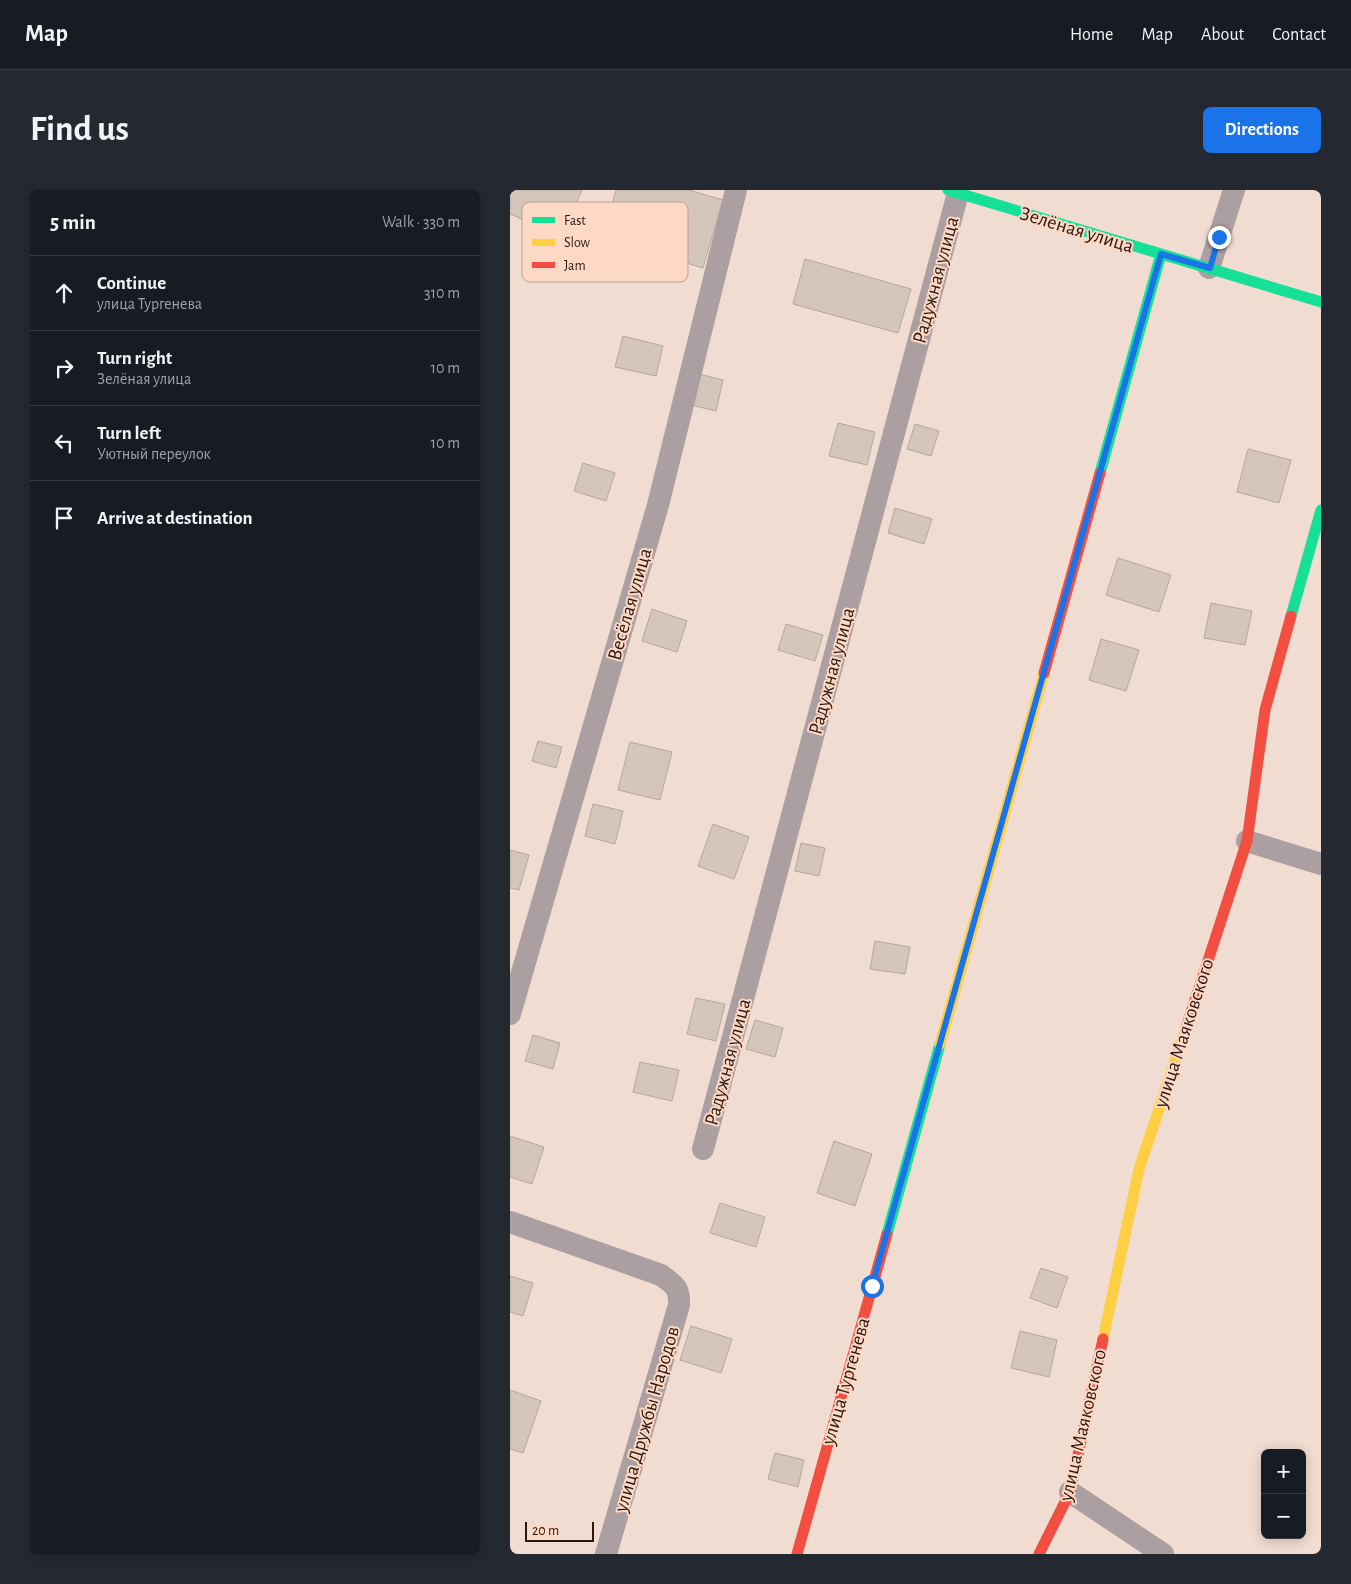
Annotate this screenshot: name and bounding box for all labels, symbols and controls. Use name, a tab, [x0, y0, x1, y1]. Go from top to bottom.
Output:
text: Map	[25, 22, 68, 46]
text: Home	[1070, 26, 1113, 44]
text: Map	[1141, 26, 1173, 44]
text: About	[1201, 26, 1244, 44]
text: Contact	[1272, 26, 1326, 44]
button: Directions	[1203, 107, 1321, 153]
text: Find us	[30, 112, 129, 147]
legend	[522, 202, 688, 282]
street label: Зелёная улица	[1017, 203, 1136, 257]
text: 5 min	[50, 212, 96, 233]
text: Walk · 330 m	[382, 214, 460, 230]
text: Fast	[564, 214, 586, 228]
street label: Радужная улица	[909, 215, 963, 346]
route end	[1208, 226, 1231, 249]
text: Slow	[564, 236, 591, 250]
text: Jam	[564, 259, 586, 273]
text: Continue	[97, 274, 166, 293]
icon: ahead	[50, 279, 78, 307]
text: 310 m	[424, 285, 460, 301]
text: улица Тургенева	[97, 296, 202, 312]
text: Turn right	[97, 349, 172, 368]
icon: right	[50, 354, 78, 382]
text: 10 m	[431, 360, 460, 376]
text: Зелёная улица	[97, 371, 191, 387]
text: Turn left	[97, 424, 161, 443]
icon: left	[50, 429, 78, 457]
text: 10 m	[431, 435, 460, 451]
text: Уютный переулок	[97, 446, 211, 462]
icon: arrive	[50, 504, 78, 532]
text: Arrive at destination	[97, 509, 253, 528]
street label: Весёлая улица	[604, 546, 656, 663]
street label: Радужная улица	[805, 606, 859, 737]
street label: улица Маяковского	[1150, 956, 1217, 1111]
street label: Радужная улица	[701, 997, 755, 1128]
route start	[861, 1275, 884, 1298]
street label: улица Тургенева	[818, 1315, 874, 1448]
street label: улица Дружбы Народов	[611, 1324, 683, 1515]
street label: улица Маяковского	[1056, 1347, 1110, 1504]
map controls	[1261, 1449, 1306, 1539]
button: +	[1261, 1449, 1306, 1494]
button: −	[1261, 1494, 1306, 1539]
scale bar	[525, 1519, 594, 1542]
text: 20 m	[532, 1524, 559, 1538]

